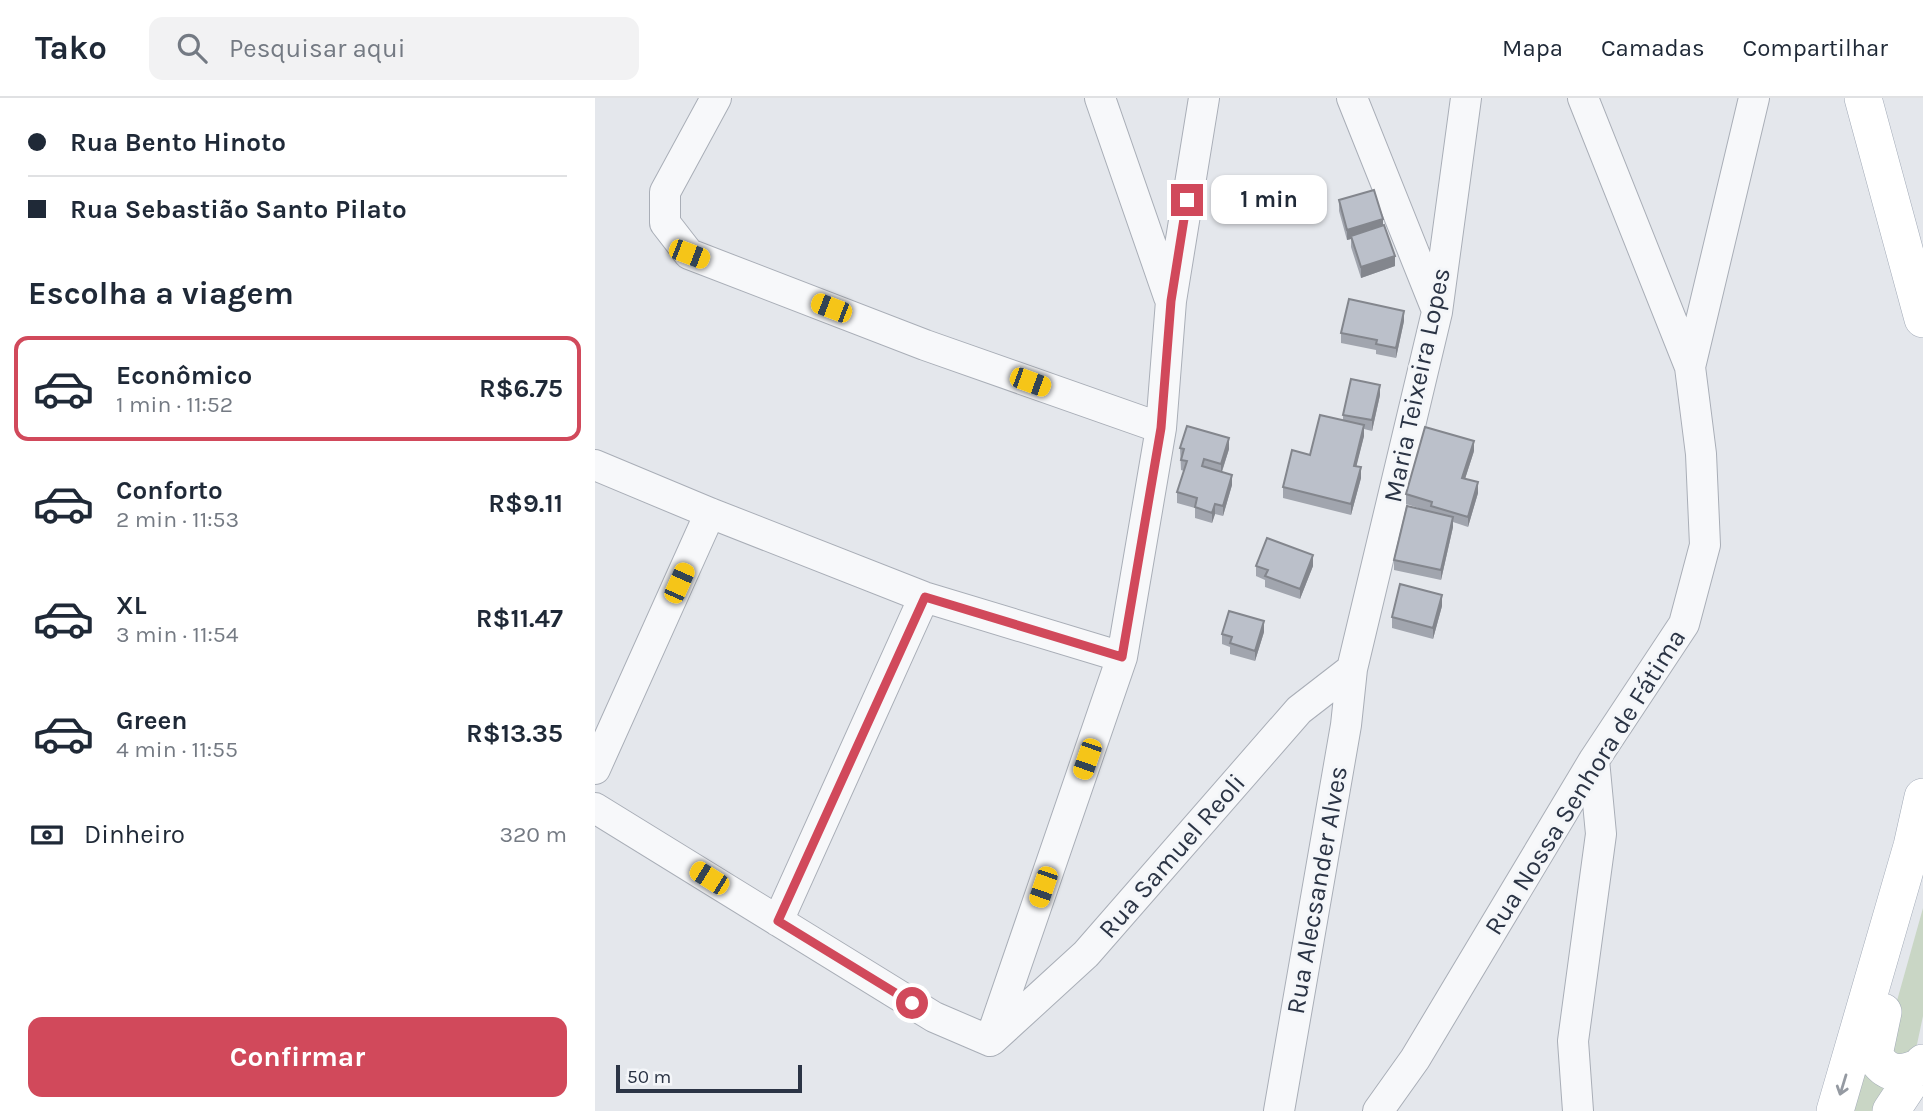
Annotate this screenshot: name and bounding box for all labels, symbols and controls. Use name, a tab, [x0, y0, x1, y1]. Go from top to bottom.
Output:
search box	[149, 17, 639, 80]
text: Tako	[35, 29, 107, 67]
icon: search	[173, 29, 211, 67]
text: Pesquisar aqui	[229, 33, 406, 64]
text: Mapa	[1502, 34, 1563, 62]
text: Camadas	[1601, 34, 1705, 62]
text: Compartilhar	[1743, 34, 1888, 62]
text: Rua Bento Hinoto	[70, 127, 286, 158]
callout: 1 min	[1211, 176, 1327, 224]
route end	[1171, 184, 1203, 216]
text: 1 min	[1240, 186, 1298, 213]
text: Rua Sebastião Santo Pilato	[70, 194, 407, 225]
car	[666, 237, 713, 271]
street label: Maria Teixeira Lopes	[1377, 265, 1457, 505]
text: Escolha a viagem	[28, 275, 294, 312]
car	[808, 291, 855, 325]
icon: car	[32, 357, 95, 420]
text: Econômico	[116, 360, 252, 391]
car	[1007, 365, 1054, 399]
text: R$6.75	[479, 373, 563, 404]
text: 1 min · 11:52	[116, 391, 233, 418]
icon: car	[32, 472, 95, 535]
text: Conforto	[116, 475, 223, 506]
text: R$9.11	[488, 488, 563, 519]
text: 2 min · 11:53	[116, 506, 239, 533]
car	[661, 560, 698, 606]
icon: car	[32, 587, 95, 650]
text: XL	[116, 590, 147, 621]
text: R$11.47	[476, 603, 563, 634]
text: 3 min · 11:54	[116, 621, 239, 648]
street label: Rua Nossa Senhora de Fátima	[1478, 623, 1692, 941]
icon: car	[32, 702, 95, 765]
text: Green	[116, 705, 188, 736]
text: R$13.35	[466, 718, 563, 749]
text: 4 min · 11:55	[116, 736, 238, 763]
car	[1071, 736, 1104, 782]
street label: Rua Alecsander Alves	[1280, 763, 1354, 1017]
street label: Rua Samuel Reoli	[1092, 768, 1252, 944]
icon: cash	[28, 816, 66, 854]
text: Dinheiro	[84, 819, 185, 850]
text: 320 m	[499, 821, 567, 848]
car	[686, 858, 733, 898]
car	[1027, 864, 1060, 910]
route start	[896, 987, 928, 1019]
button: Confirmar	[28, 1017, 567, 1097]
scale bar	[616, 1062, 801, 1094]
text: 50 m	[627, 1066, 671, 1088]
one-way arrow	[1836, 1074, 1849, 1096]

